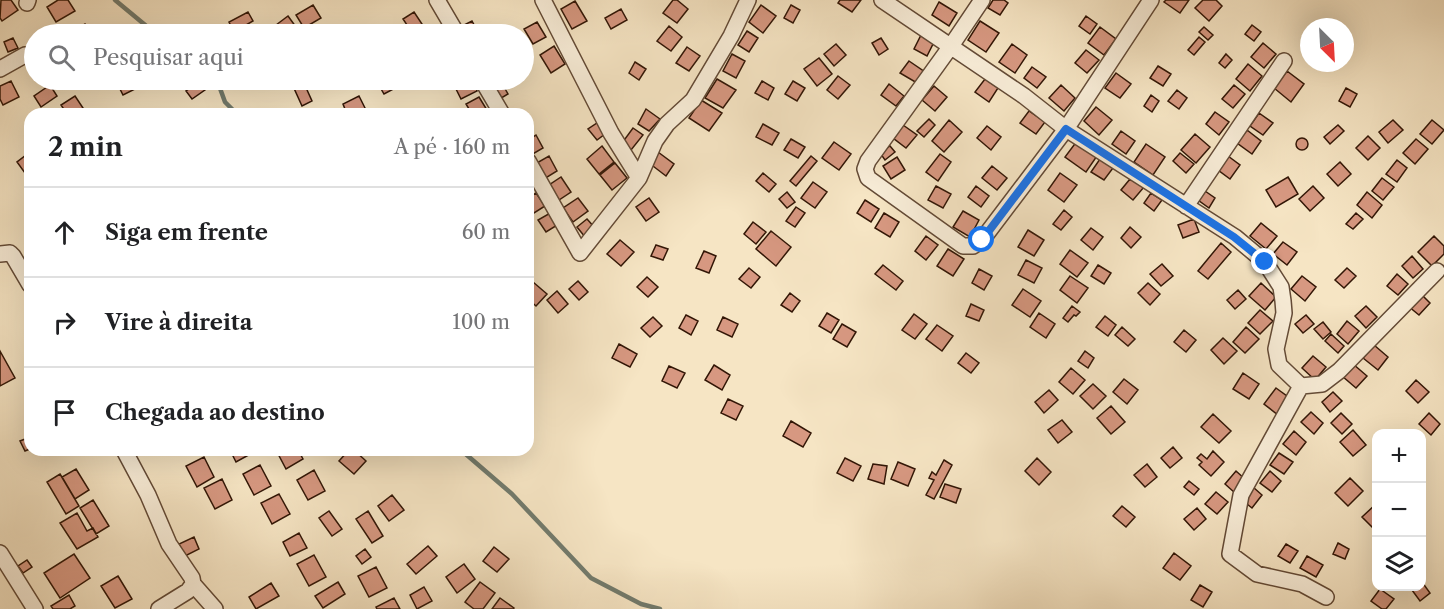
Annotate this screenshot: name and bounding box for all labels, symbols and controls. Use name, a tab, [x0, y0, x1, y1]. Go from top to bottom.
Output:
north arrow	[1300, 18, 1354, 72]
search box	[24, 24, 534, 90]
icon: search	[45, 41, 78, 74]
text: Pesquisar aqui	[93, 44, 243, 71]
text: 2 min	[48, 131, 123, 163]
text: A pé · 160 m	[394, 135, 510, 159]
icon: ahead	[48, 216, 81, 249]
text: Siga em frente	[105, 219, 268, 246]
text: 60 m	[462, 220, 510, 244]
route start	[968, 226, 994, 252]
route end	[1251, 248, 1277, 274]
icon: right	[48, 306, 81, 339]
text: Vire à direita	[105, 309, 252, 336]
text: 100 m	[452, 310, 510, 334]
icon: arrive	[48, 396, 81, 429]
text: Chegada ao destino	[105, 399, 325, 426]
map controls	[1372, 429, 1426, 591]
button: +	[1372, 429, 1426, 483]
button: −	[1372, 483, 1426, 537]
button: layers	[1372, 537, 1426, 591]

